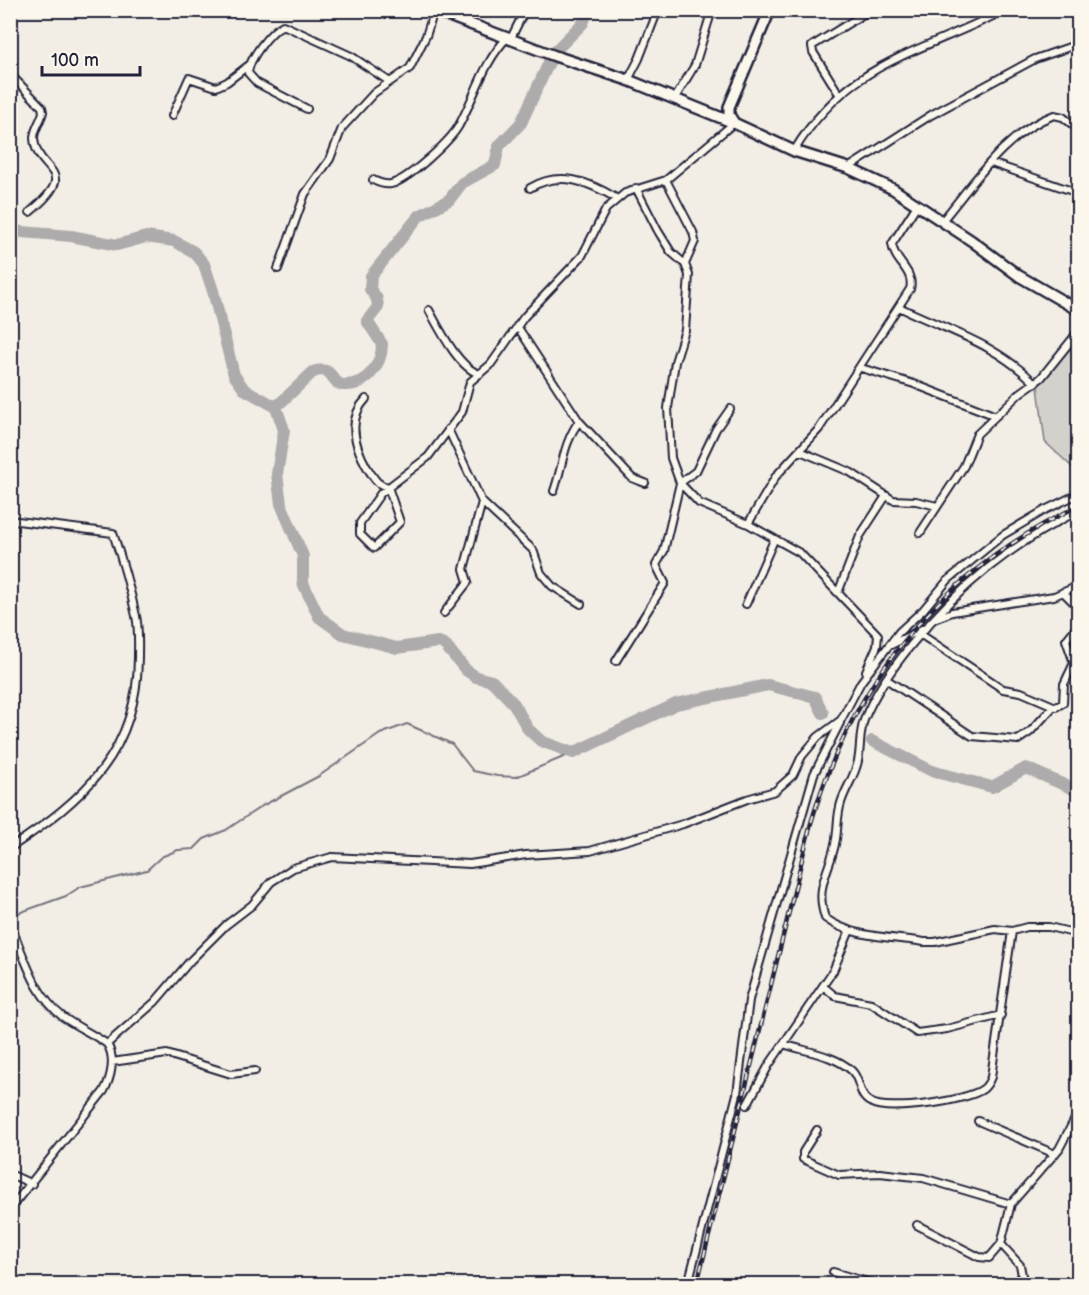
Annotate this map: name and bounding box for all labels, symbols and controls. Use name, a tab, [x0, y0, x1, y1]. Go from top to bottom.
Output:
scale bar	[42, 39, 140, 77]
text: 100 m	[51, 50, 99, 71]

